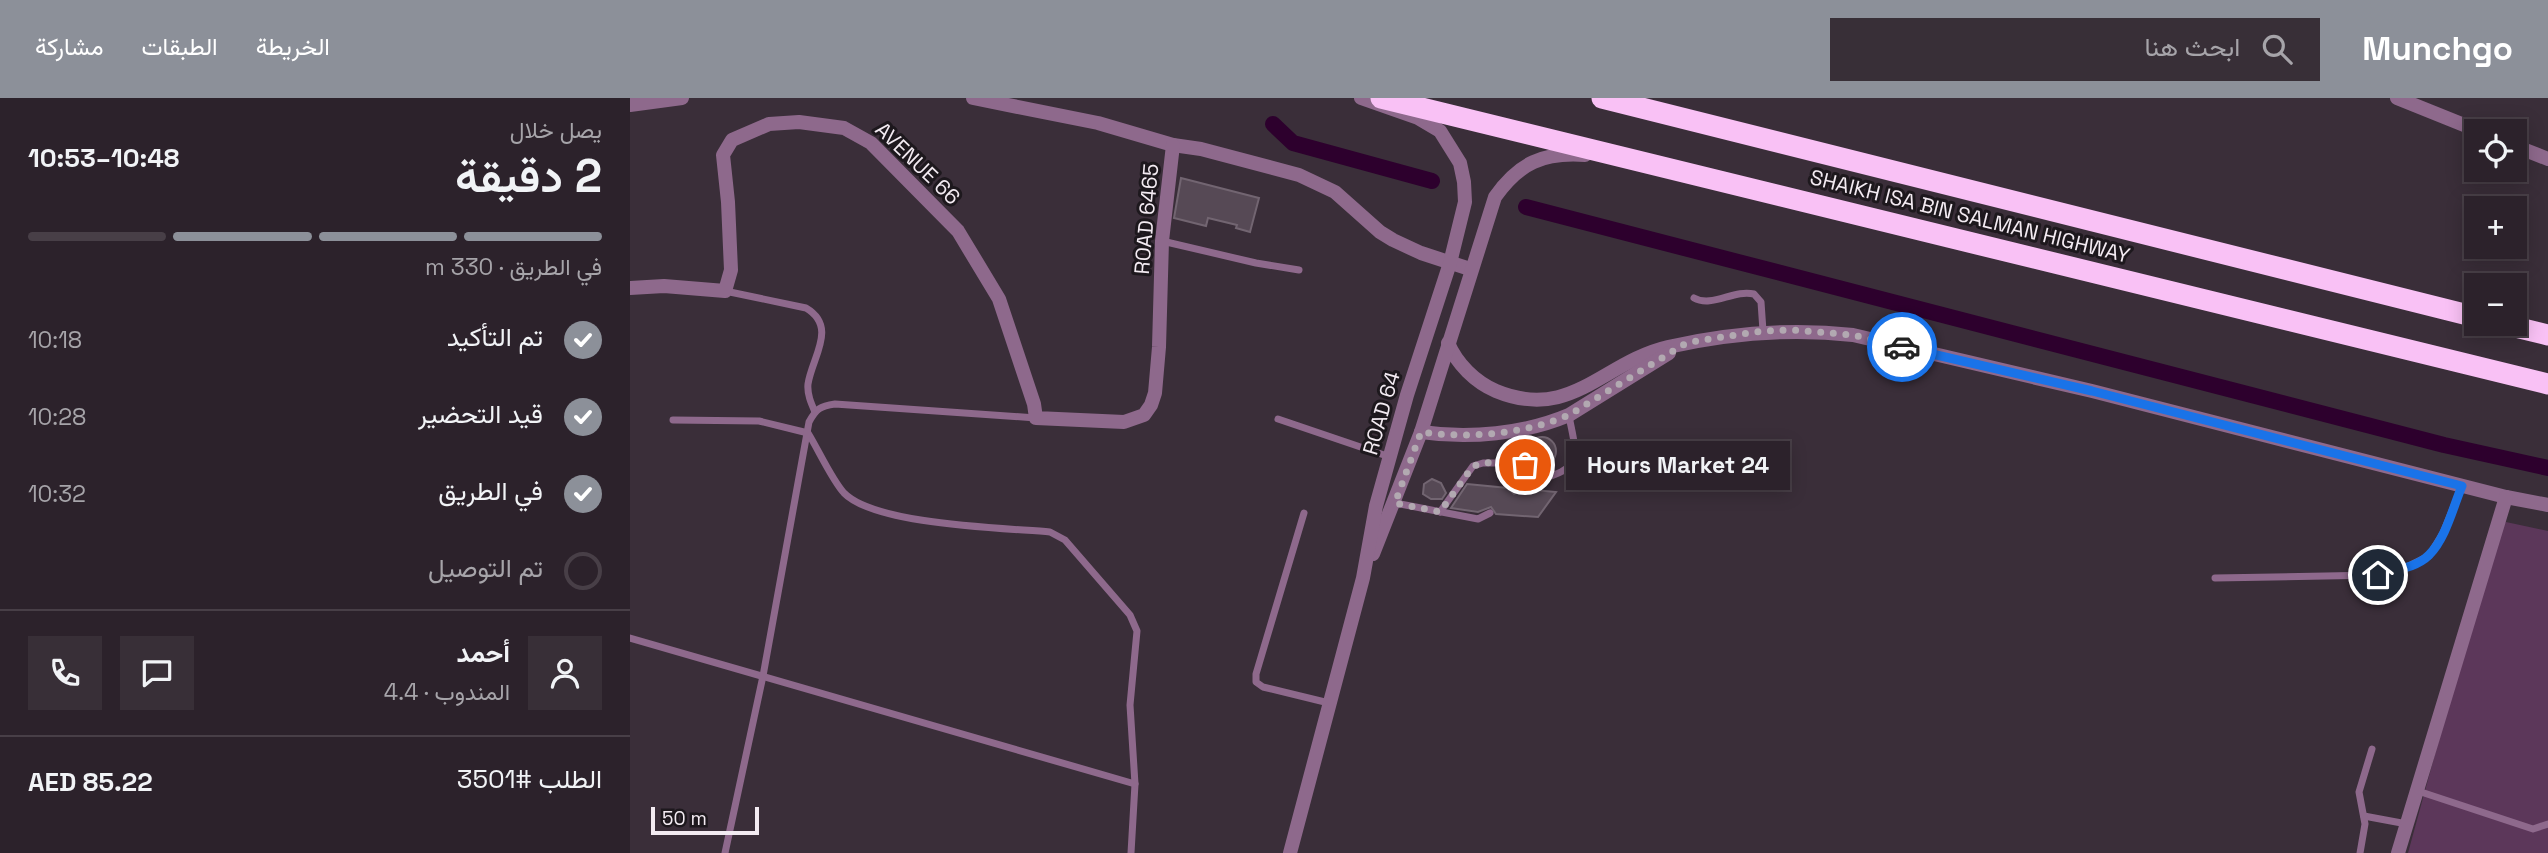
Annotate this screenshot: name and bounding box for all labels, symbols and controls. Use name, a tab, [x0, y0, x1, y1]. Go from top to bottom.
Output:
search box	[1830, 18, 2320, 81]
text: Munchgo	[2362, 28, 2513, 70]
text: ابحث هنا	[2144, 30, 2240, 64]
icon: search	[2258, 30, 2296, 68]
text: مشاركة	[35, 31, 103, 62]
text: الطبقات	[141, 31, 218, 62]
text: الخريطة	[256, 31, 330, 62]
text: يصل خلال	[510, 115, 602, 145]
street label: AVENUE 66	[870, 116, 966, 210]
map controls	[2464, 119, 2527, 336]
button: locate	[2464, 119, 2527, 182]
text: 10:48–10:53	[28, 141, 179, 175]
text: 2 دقيقة	[455, 147, 602, 205]
street label: ROAD 6465	[1128, 163, 1164, 275]
street label: SHAIKH ISA BIN SALMAN HIGHWAY	[1807, 163, 2133, 269]
button: +	[2464, 196, 2527, 259]
text: في الطريق · 330 m	[425, 252, 602, 282]
button: −	[2464, 273, 2527, 336]
courier	[1867, 312, 1937, 382]
text: تم التأكيد	[447, 320, 543, 354]
icon: check	[564, 321, 602, 359]
text: 10:18	[28, 325, 82, 355]
icon: car	[1883, 328, 1921, 366]
street label: ROAD 64	[1356, 368, 1406, 458]
text: قيد التحضير	[418, 397, 543, 431]
icon: check	[564, 398, 602, 436]
text: 10:28	[28, 402, 86, 432]
pin	[1495, 435, 1555, 495]
callout: 24 Hours Market	[1567, 440, 1791, 490]
icon: bag	[1506, 446, 1544, 484]
text: 24 Hours Market	[1587, 450, 1769, 480]
text: في الطريق	[438, 474, 543, 508]
icon: check	[564, 475, 602, 513]
text: 10:32	[28, 479, 86, 509]
pin	[2348, 545, 2408, 605]
text: تم التوصيل	[428, 551, 543, 585]
icon: home	[2359, 556, 2397, 594]
button: phone	[28, 636, 102, 710]
button: chat	[120, 636, 194, 710]
text: أحمد	[457, 636, 510, 670]
button: person	[528, 636, 602, 710]
text: المندوب · 4.4	[384, 677, 510, 707]
text: الطلب #3501	[457, 762, 602, 796]
text: AED 85.22	[28, 765, 153, 799]
scale bar	[651, 804, 760, 836]
text: 50 m	[662, 806, 707, 831]

